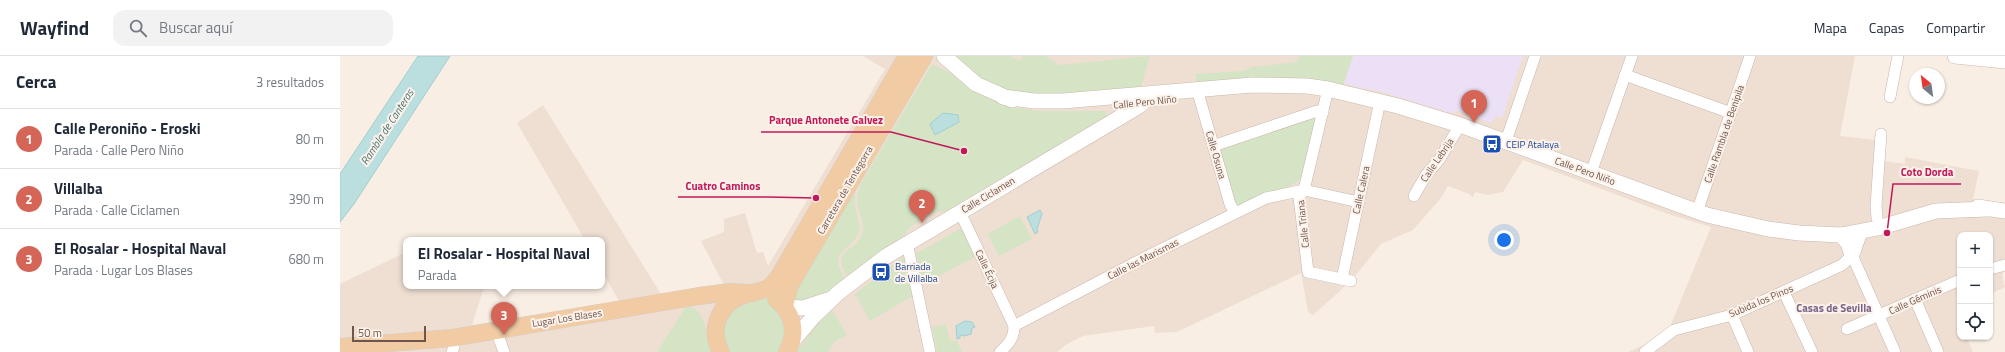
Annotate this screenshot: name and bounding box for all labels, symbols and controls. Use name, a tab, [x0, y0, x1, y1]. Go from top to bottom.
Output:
search box	[113, 10, 393, 46]
text: Wayfind	[20, 13, 89, 42]
text: Buscar aquí	[159, 16, 232, 39]
icon: search	[127, 17, 149, 39]
text: Mapa	[1814, 17, 1847, 38]
text: Capas	[1869, 17, 1904, 38]
text: Compartir	[1926, 17, 1985, 38]
north arrow	[1909, 68, 1945, 104]
text: Cerca	[16, 69, 56, 95]
text: 3 resultados	[256, 72, 324, 92]
street label: Calle Rambla de Benipila	[1700, 83, 1748, 185]
water label: Rambla de Canteras	[356, 85, 418, 168]
pin: 1	[1461, 90, 1487, 123]
street label: Calle Pero Niño	[1113, 91, 1177, 113]
callout: Parque Antonete Galvez	[761, 109, 891, 132]
text: Parque Antonete Galvez	[769, 112, 883, 128]
text: Calle Peroniño - Eroski	[54, 117, 201, 140]
text: 1	[25, 129, 33, 149]
text: 80 m	[296, 129, 324, 149]
street label: Calle Osuna	[1202, 129, 1230, 181]
bus stop icon: CEIP Atalaya	[1481, 133, 1503, 155]
street label: Calle Lebrija	[1417, 135, 1457, 185]
place label: CEIP Atalaya	[1506, 137, 1559, 152]
text: Parada · Calle Pero Niño	[54, 140, 184, 160]
street label: Carretera de Tentegorra	[814, 143, 876, 237]
street label: Calle Pero Niño	[1553, 153, 1617, 189]
callout: Coto Dorda	[1893, 161, 1961, 184]
text: Coto Dorda	[1901, 164, 1954, 180]
street label: Calle Calera	[1349, 165, 1373, 215]
street label: Calle Ciclamen	[958, 173, 1018, 217]
callout: Cuatro Caminos	[678, 174, 768, 197]
text: Villalba	[54, 177, 103, 200]
text: Cuatro Caminos	[686, 178, 760, 194]
text: 2	[25, 189, 33, 209]
text: 390 m	[288, 189, 324, 209]
pin: 2	[909, 190, 935, 223]
street label: Calle Triana	[1293, 199, 1313, 249]
text: Parada · Calle Ciclamen	[54, 200, 180, 220]
your location	[1494, 230, 1514, 250]
map controls	[1957, 232, 1993, 340]
button: +	[1957, 232, 1993, 268]
street label: Calle las Marismas	[1105, 234, 1182, 283]
text: El Rosalar - Hospital Naval	[54, 237, 226, 260]
popup	[403, 237, 605, 289]
text: El Rosalar - Hospital Naval	[418, 242, 590, 265]
street label: Calle Écija	[971, 247, 1003, 291]
text: 3	[25, 249, 33, 269]
text: 680 m	[288, 249, 324, 269]
place label: Barriada de Villalba	[895, 259, 938, 286]
text: Parada · Lugar Los Blases	[54, 260, 193, 280]
bus stop icon: Barriada de Villalba	[870, 261, 892, 283]
text: Parada	[418, 265, 456, 285]
button: −	[1957, 268, 1993, 304]
street label: Subida los Pinos	[1727, 281, 1796, 321]
street label: Calle Géminis	[1886, 282, 1944, 318]
district label: Casas de Sevilla	[1796, 300, 1872, 316]
pin: 3	[491, 302, 517, 335]
button: locate	[1957, 304, 1993, 340]
street label: Lugar Los Blases	[531, 305, 603, 331]
scale bar	[352, 324, 426, 343]
text: 50 m	[358, 325, 382, 341]

